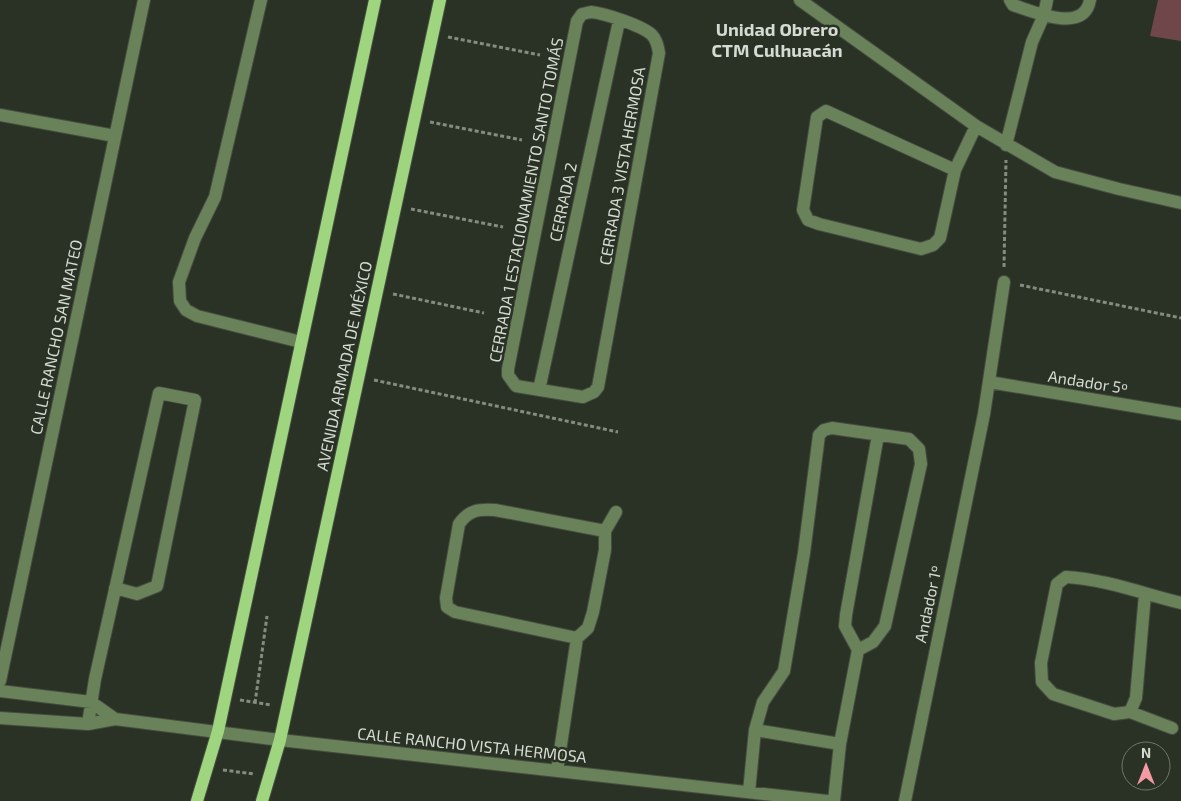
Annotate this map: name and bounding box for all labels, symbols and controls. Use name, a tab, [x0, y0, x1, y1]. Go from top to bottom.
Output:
district label: Unidad Obrero CTM Culhuacán	[712, 18, 842, 61]
street label: CERRADA 1 ESTACIONAMIENTO SANTO TOMÁS	[485, 36, 566, 364]
street label: CERRADA 3 VISTA HERMOSA	[595, 65, 648, 267]
street label: CERRADA 2	[545, 161, 580, 243]
street label: CALLE RANCHO SAN MATEO	[26, 238, 85, 436]
street label: AVENIDA ARMADA DE MÉXICO	[312, 259, 375, 473]
street label: Andador 5º	[1047, 366, 1129, 397]
street label: Andador 1º	[910, 563, 945, 644]
street label: CALLE RANCHO VISTA HERMOSA	[356, 723, 588, 766]
north arrow	[1121, 741, 1171, 791]
text: N	[1141, 744, 1151, 761]

